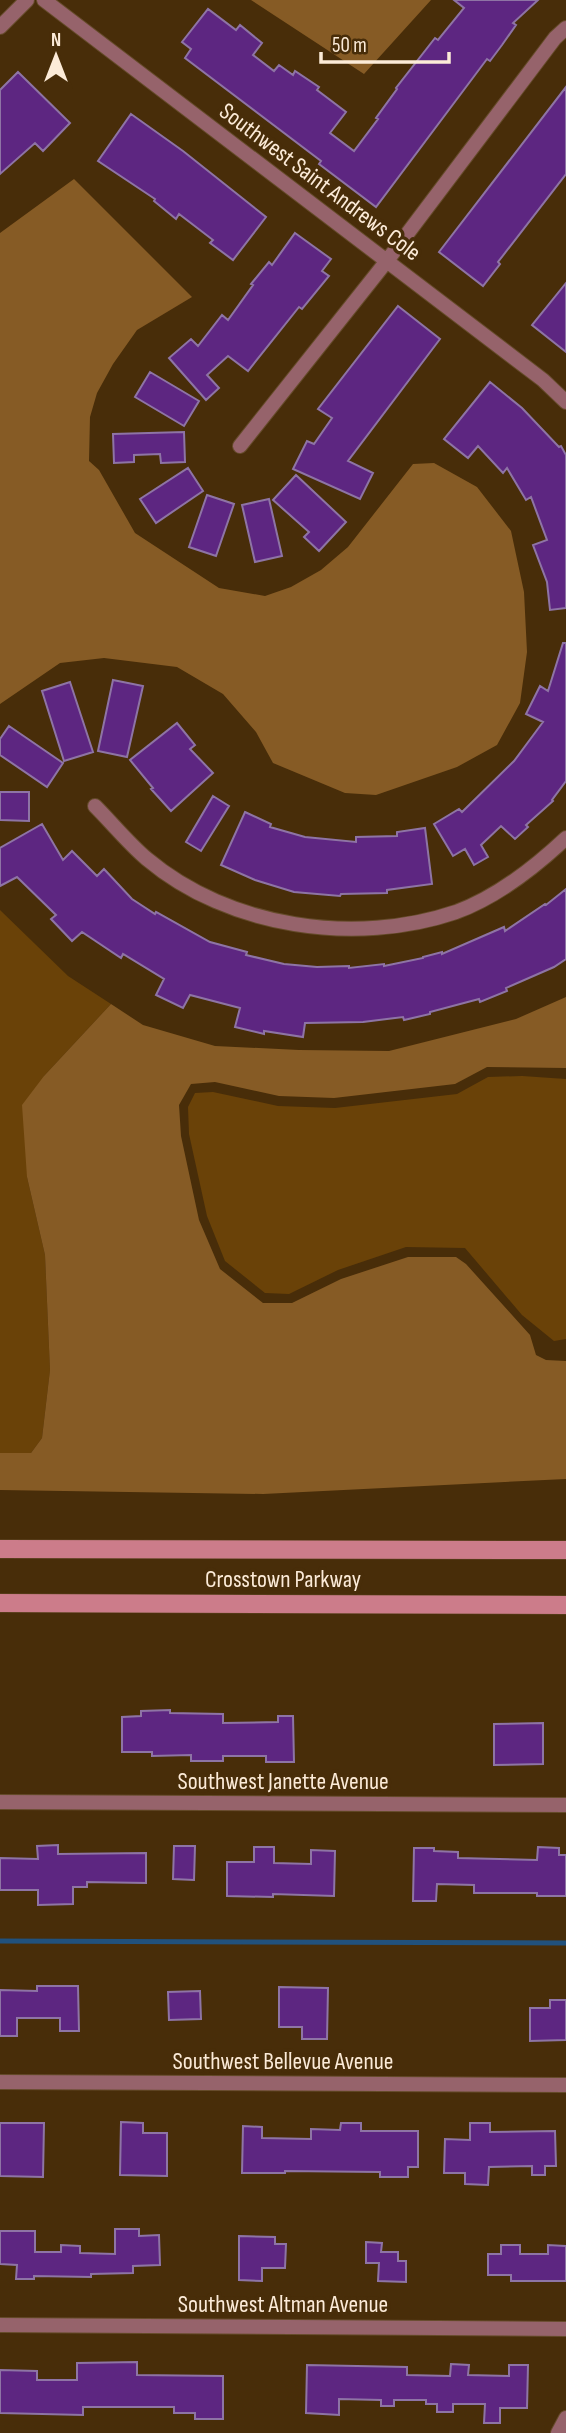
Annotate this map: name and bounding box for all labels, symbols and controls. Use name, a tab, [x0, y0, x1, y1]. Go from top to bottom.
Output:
north arrow	[21, 21, 91, 91]
scale bar	[321, 21, 449, 65]
text: N	[51, 29, 61, 52]
text: 50 m	[332, 33, 367, 58]
street label: Southwest Saint Andrews Cole	[214, 97, 426, 267]
street label: Crosstown Parkway	[205, 1565, 361, 1594]
street label: Southwest Janette Avenue	[177, 1767, 389, 1796]
street label: Southwest Bellevue Avenue	[173, 2047, 393, 2076]
street label: Southwest Altman Avenue	[178, 2290, 388, 2319]

